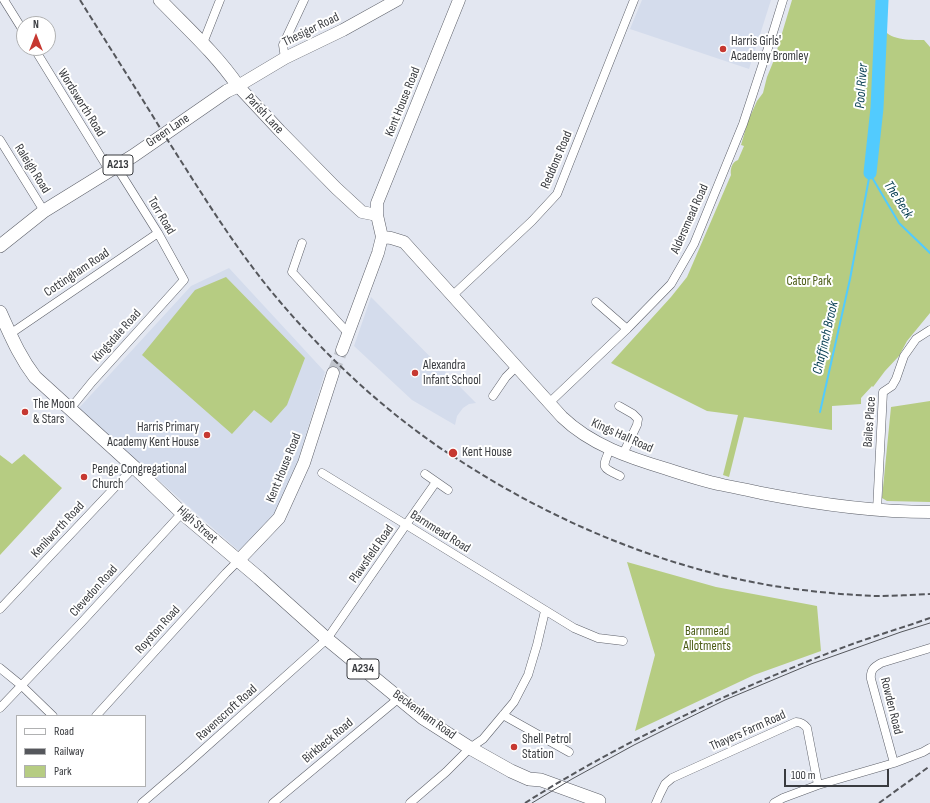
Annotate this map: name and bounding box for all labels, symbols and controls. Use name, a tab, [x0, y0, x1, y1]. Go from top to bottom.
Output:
street label: Thesiger Road	[280, 10, 342, 50]
north arrow	[16, 16, 56, 56]
text: N	[33, 18, 39, 31]
place label: Harris Girls' Academy Bromley	[731, 34, 808, 65]
marker: Harris Girls' Academy Bromley	[718, 44, 728, 54]
water label: Pool River	[852, 63, 872, 109]
street label: Kent House Road	[382, 65, 424, 139]
street label: Wordsworth Road	[54, 66, 108, 140]
street label: Parish Lane	[241, 91, 287, 137]
street label: Green Lane	[143, 111, 193, 151]
street label: Reddons Road	[538, 129, 576, 191]
street label: Raleigh Road	[11, 141, 53, 197]
road number: A213	[103, 155, 133, 175]
water label: The Beck	[880, 178, 916, 222]
street label: Aldersmead Road	[668, 182, 712, 256]
street label: Torr Road	[144, 194, 178, 238]
street label: Cottingham Road	[41, 245, 113, 301]
park label: Cator Park	[786, 274, 832, 290]
water label: Chaffinch Brook	[809, 300, 843, 376]
street label: Kingsdale Road	[89, 306, 145, 366]
place label: Alexandra Infant School	[423, 358, 481, 389]
marker: Alexandra Infant School	[410, 368, 420, 378]
street label: Bailes Place	[860, 396, 880, 448]
place label: The Moon & Stars	[33, 397, 75, 428]
marker: The Moon & Stars	[20, 407, 30, 417]
street label: Kings Hall Road	[589, 415, 655, 457]
place label: Harris Primary Academy Kent House	[107, 420, 199, 451]
marker: Harris Primary Academy Kent House	[202, 430, 212, 440]
street label: Kent House Road	[263, 431, 305, 505]
place label: Kent House	[462, 445, 512, 461]
marker: Kent House	[447, 447, 459, 459]
place label: Penge Congregational Church	[92, 462, 187, 493]
marker: Penge Congregational Church	[79, 472, 89, 482]
street label: Kenilworth Road	[28, 499, 88, 561]
street label: High Street	[173, 503, 221, 547]
street label: Barnmead Road	[407, 507, 473, 557]
street label: Plawsfield Road	[346, 522, 398, 586]
street label: Clevedon Road	[67, 562, 121, 620]
street label: Royston Road	[132, 603, 184, 657]
park label: Barnmead Allotments	[683, 624, 731, 655]
road number: A234	[347, 659, 379, 679]
street label: Rowden Road	[876, 676, 906, 736]
street label: Ravenscroft Road	[193, 682, 261, 744]
street label: Beckenham Road	[389, 687, 459, 743]
street label: Thayers Farm Road	[708, 707, 788, 755]
legend	[16, 715, 146, 787]
street label: Birkbeck Road	[299, 715, 357, 767]
text: Road	[54, 724, 74, 739]
place label: Shell Petrol Station	[522, 732, 571, 763]
marker: Shell Petrol Station	[509, 742, 519, 752]
text: Railway	[54, 744, 84, 759]
scale bar	[786, 761, 891, 787]
text: Park	[54, 764, 72, 779]
text: 100 m	[791, 768, 816, 783]

